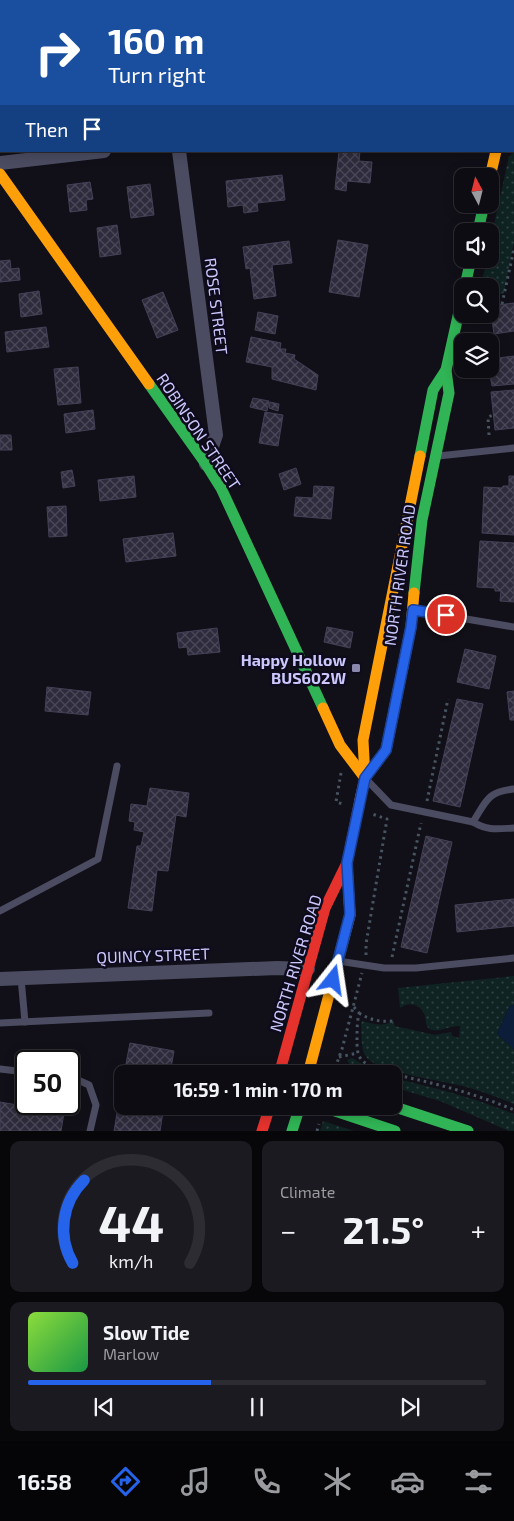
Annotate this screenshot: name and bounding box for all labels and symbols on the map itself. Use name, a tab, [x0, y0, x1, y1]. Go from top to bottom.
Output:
north arrow	[454, 168, 499, 212]
street label: ROSE STREET	[202, 256, 232, 356]
street label: ROBINSON STREET	[153, 369, 245, 493]
street label: NORTH RIVER ROAD	[380, 503, 418, 647]
pin	[425, 594, 467, 636]
place label: Happy Hollow BUS602W	[241, 650, 346, 687]
marker: Happy Hollow BUS602W	[350, 662, 362, 674]
street label: NORTH RIVER ROAD	[265, 892, 325, 1034]
street label: QUINCY STREET	[96, 944, 210, 967]
position arrow	[306, 953, 358, 1005]
speed limit sign: 50	[15, 1050, 80, 1115]

